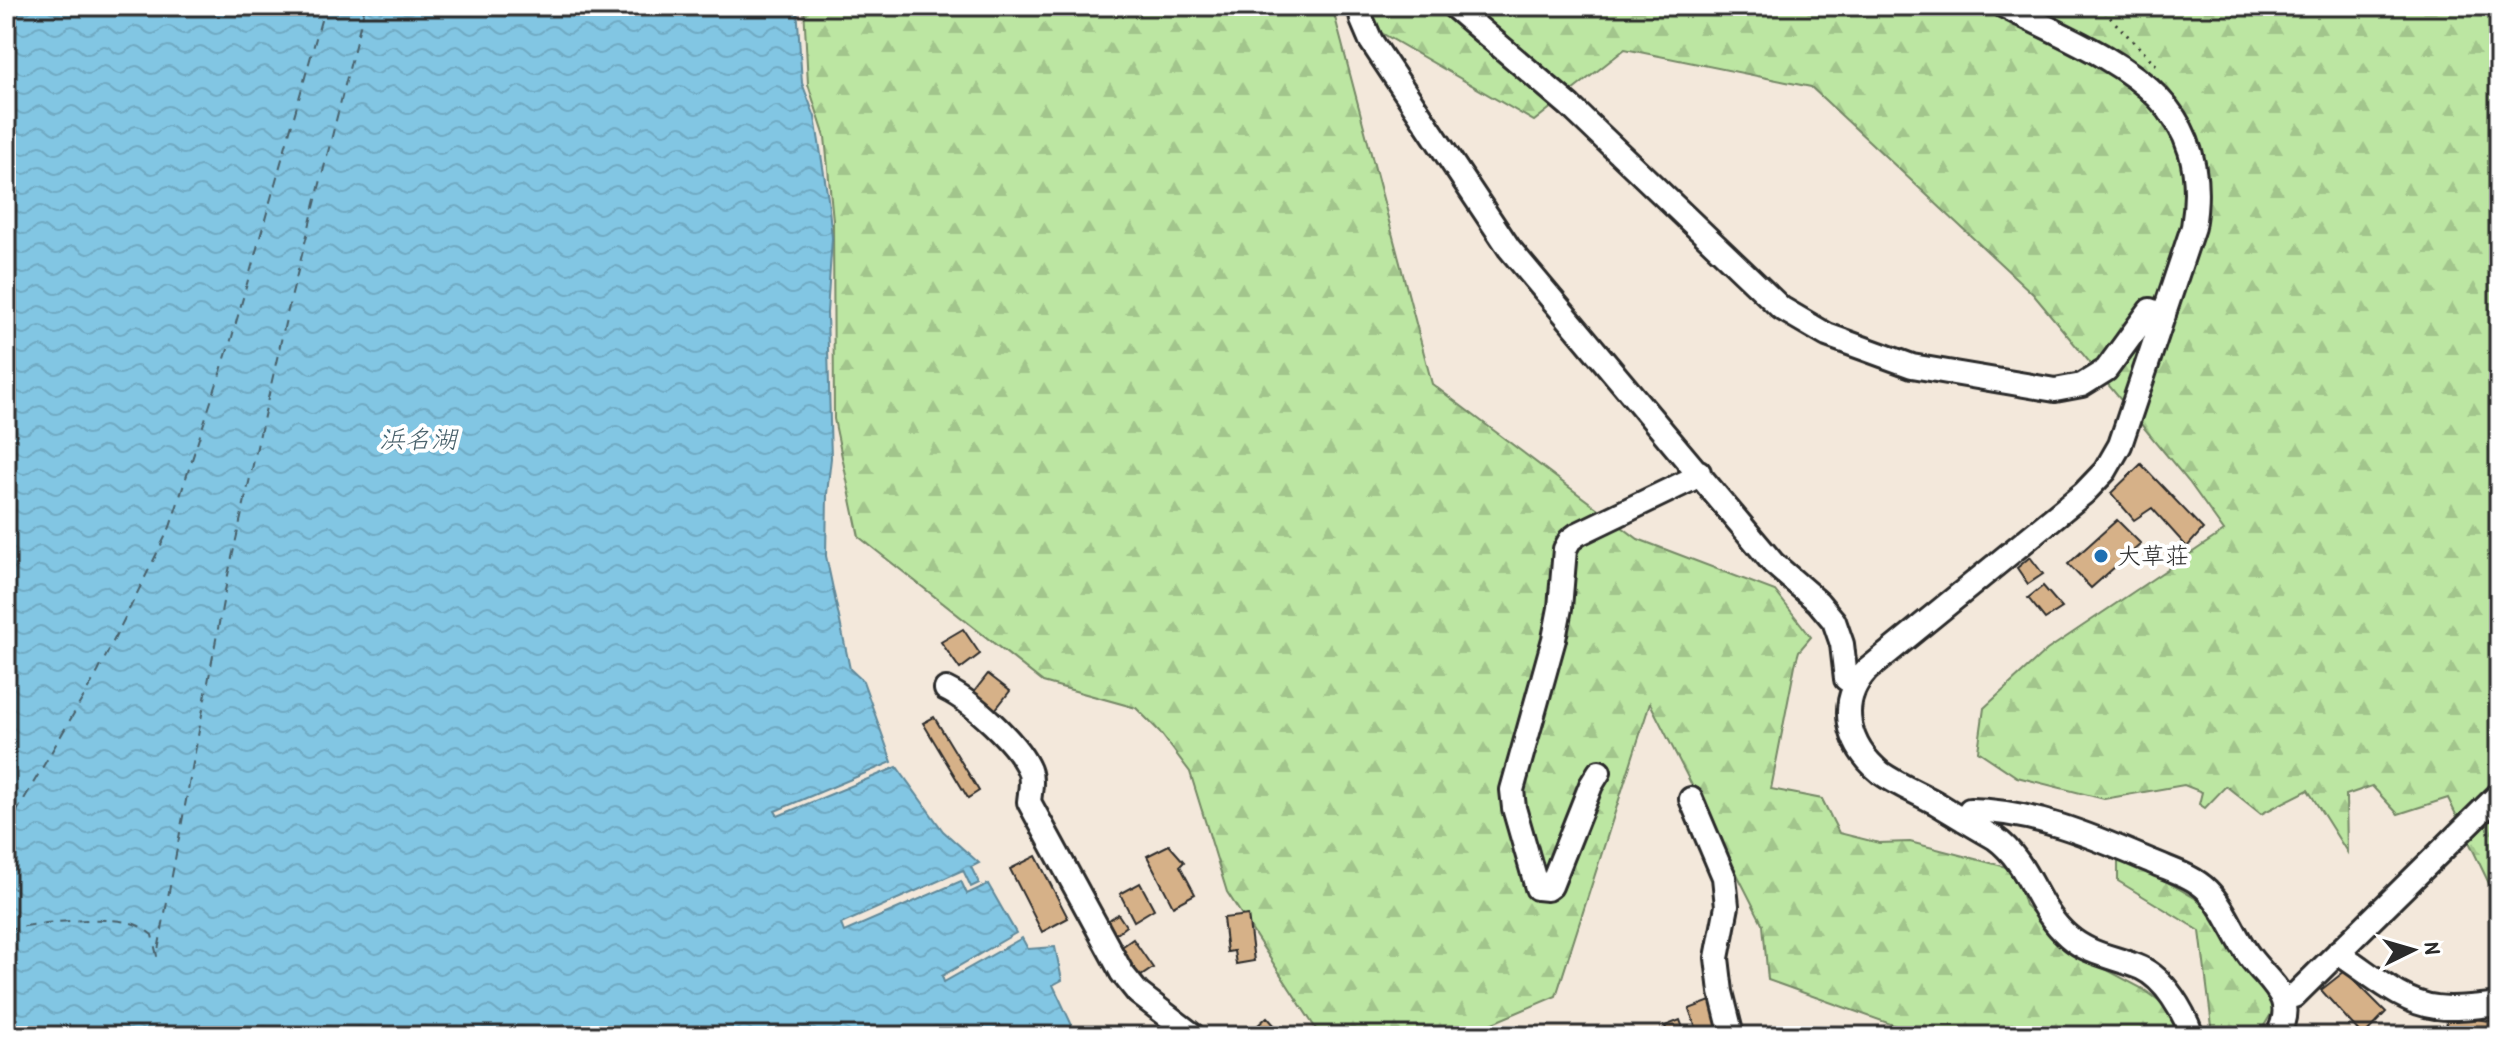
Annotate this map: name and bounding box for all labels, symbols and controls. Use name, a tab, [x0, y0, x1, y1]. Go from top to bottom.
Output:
water label: 浜名湖	[379, 421, 459, 456]
place label: 大草荘	[2117, 539, 2189, 571]
marker: 大草荘	[2092, 547, 2110, 565]
north arrow	[2373, 910, 2453, 990]
text: N	[2417, 941, 2448, 956]

